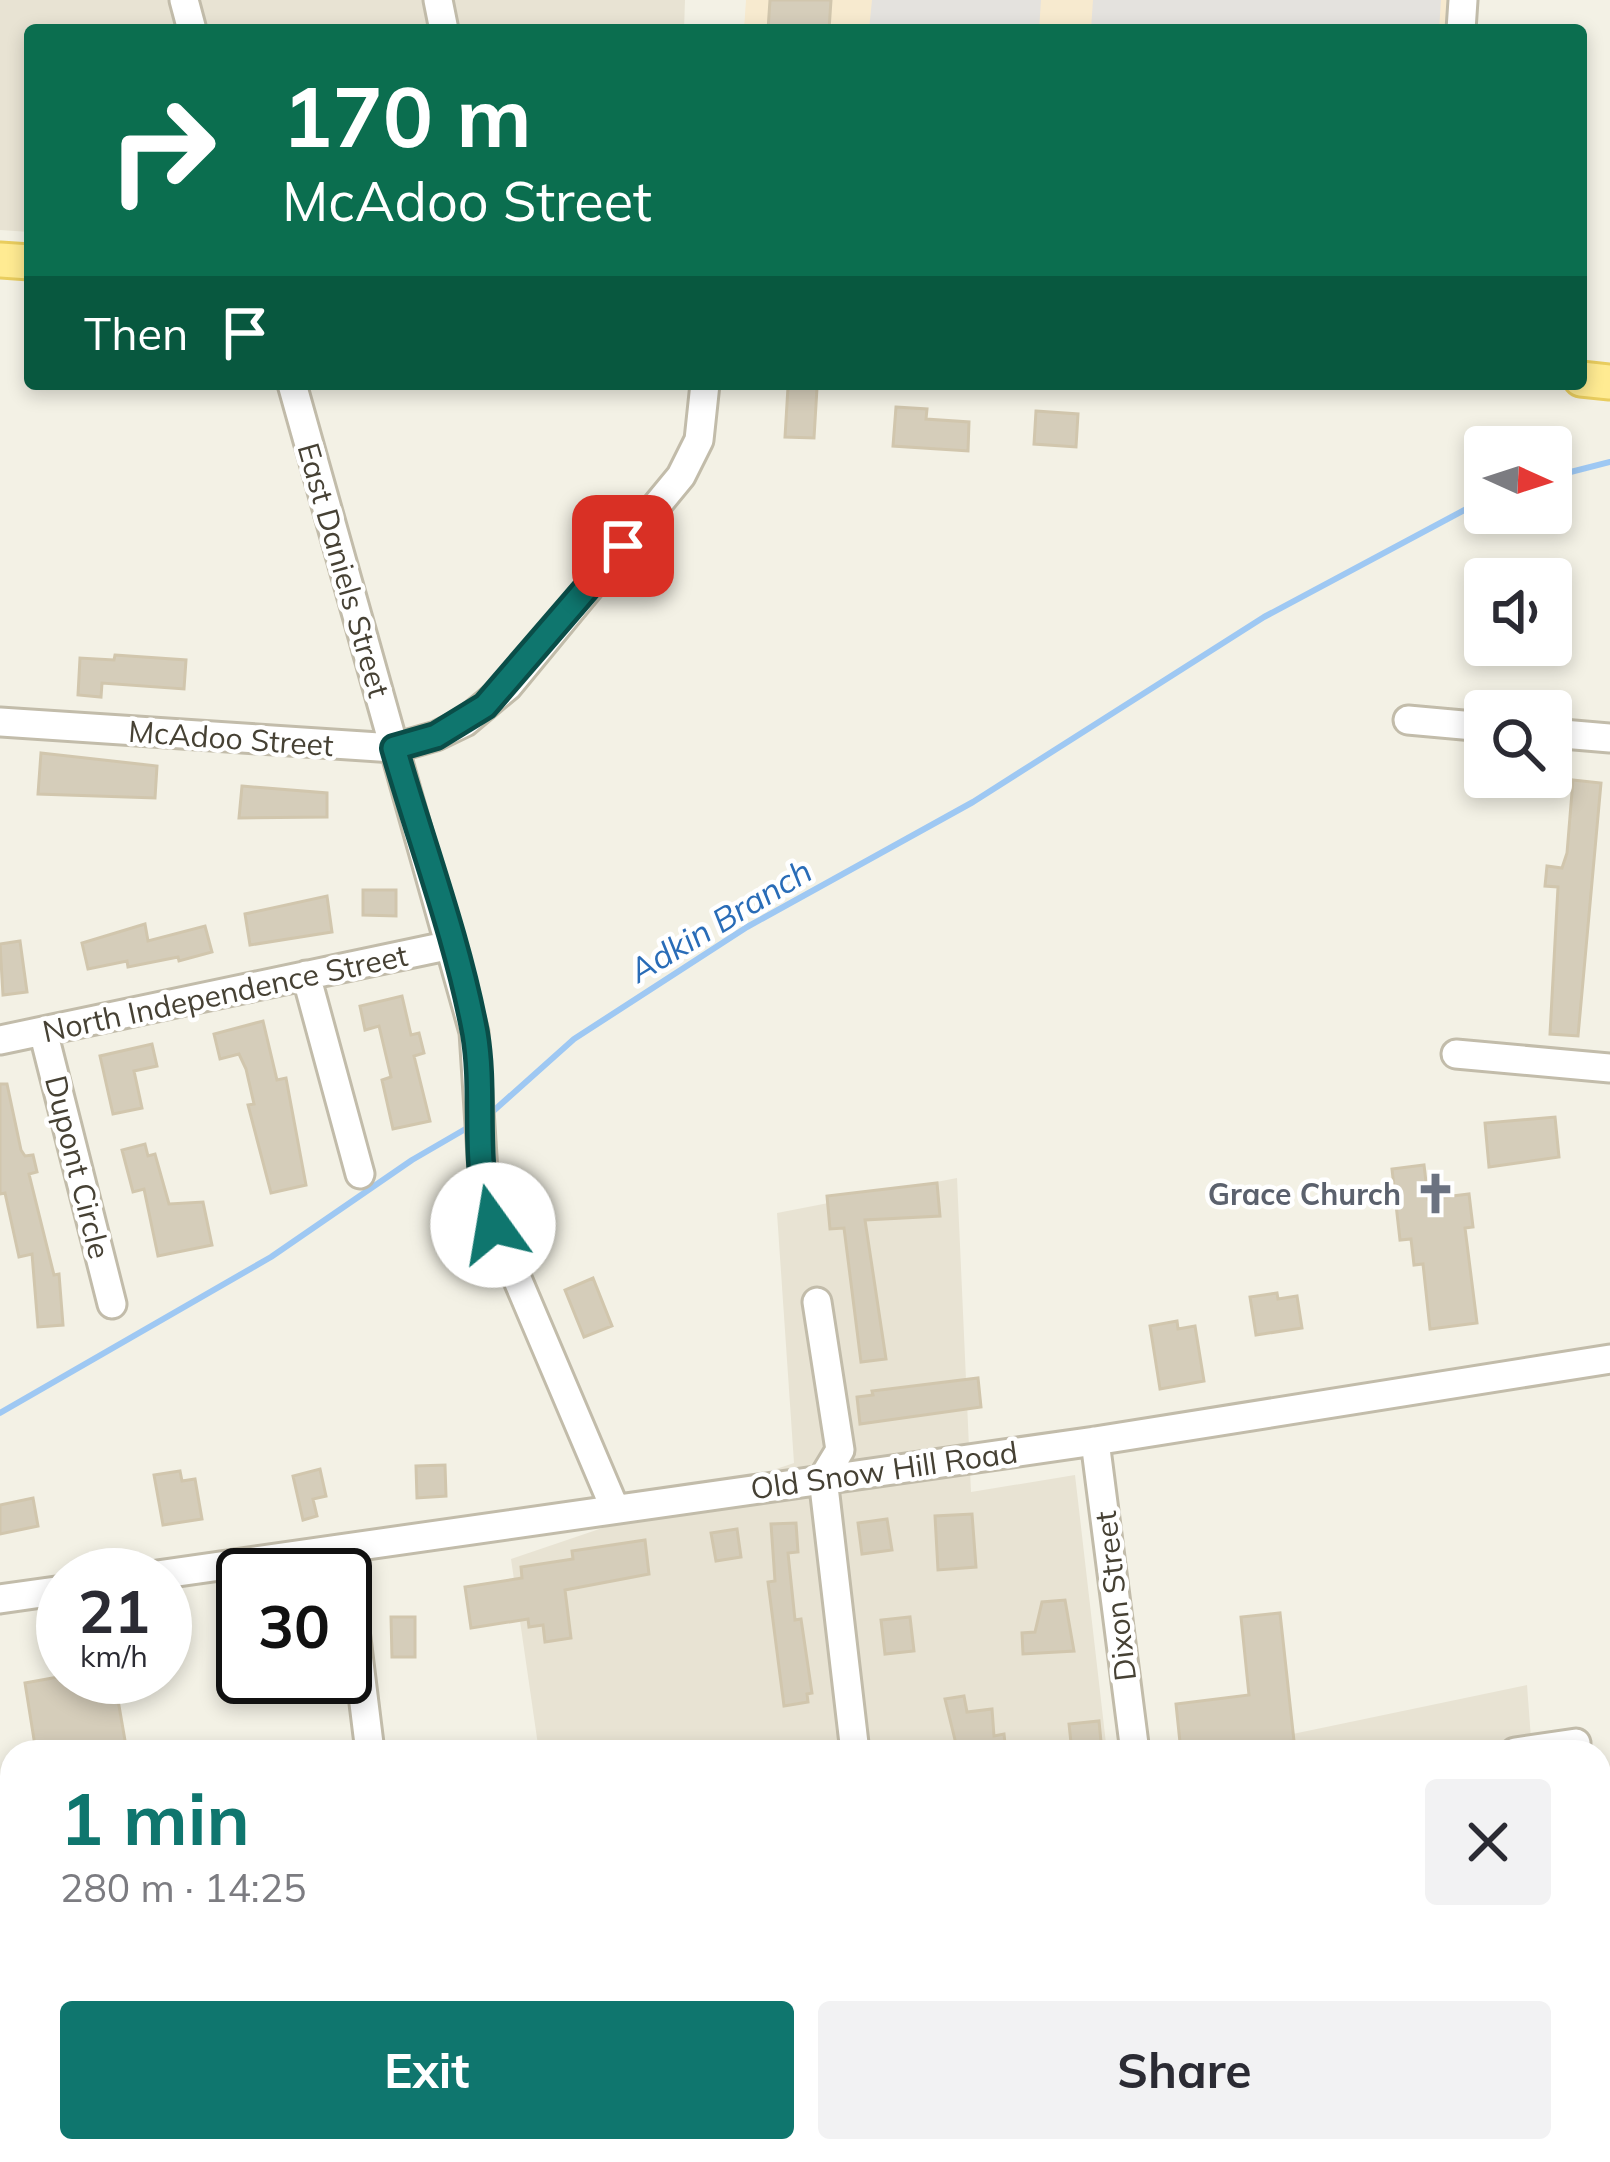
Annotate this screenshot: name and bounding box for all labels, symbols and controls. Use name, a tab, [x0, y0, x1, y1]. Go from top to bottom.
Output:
text: 170 m	[282, 63, 532, 168]
icon: right	[84, 72, 240, 228]
text: McAdoo Street	[282, 167, 652, 235]
icon: arrive	[212, 300, 278, 366]
text: Then	[84, 305, 188, 361]
north arrow	[1464, 426, 1572, 534]
map controls	[1464, 426, 1572, 798]
street label: East Daniels Street	[290, 438, 398, 702]
pin	[572, 495, 674, 597]
icon: arrive	[590, 513, 656, 579]
button: sound	[1464, 558, 1572, 666]
button: search	[1464, 690, 1572, 798]
street label: McAdoo Street	[127, 712, 335, 764]
water label: Adkin Branch	[620, 849, 819, 991]
street label: North Independence Street	[39, 936, 411, 1050]
street label: Dupont Circle	[37, 1071, 119, 1263]
position arrow	[430, 1162, 556, 1288]
church icon: Grace Church	[1412, 1171, 1458, 1217]
place label: Grace Church	[1208, 1175, 1401, 1213]
street label: Old Snow Hill Road	[748, 1432, 1020, 1508]
street label: Dixon Street	[1086, 1509, 1144, 1683]
speed limit sign: 30	[216, 1548, 372, 1704]
text: 21	[78, 1573, 150, 1648]
text: km/h	[80, 1637, 148, 1675]
text: 1 min	[60, 1773, 250, 1863]
button: close	[1425, 1779, 1551, 1905]
text: 280 m · 14:25	[60, 1863, 306, 1912]
button: Exit	[60, 2001, 794, 2139]
button: Share	[818, 2001, 1551, 2139]

